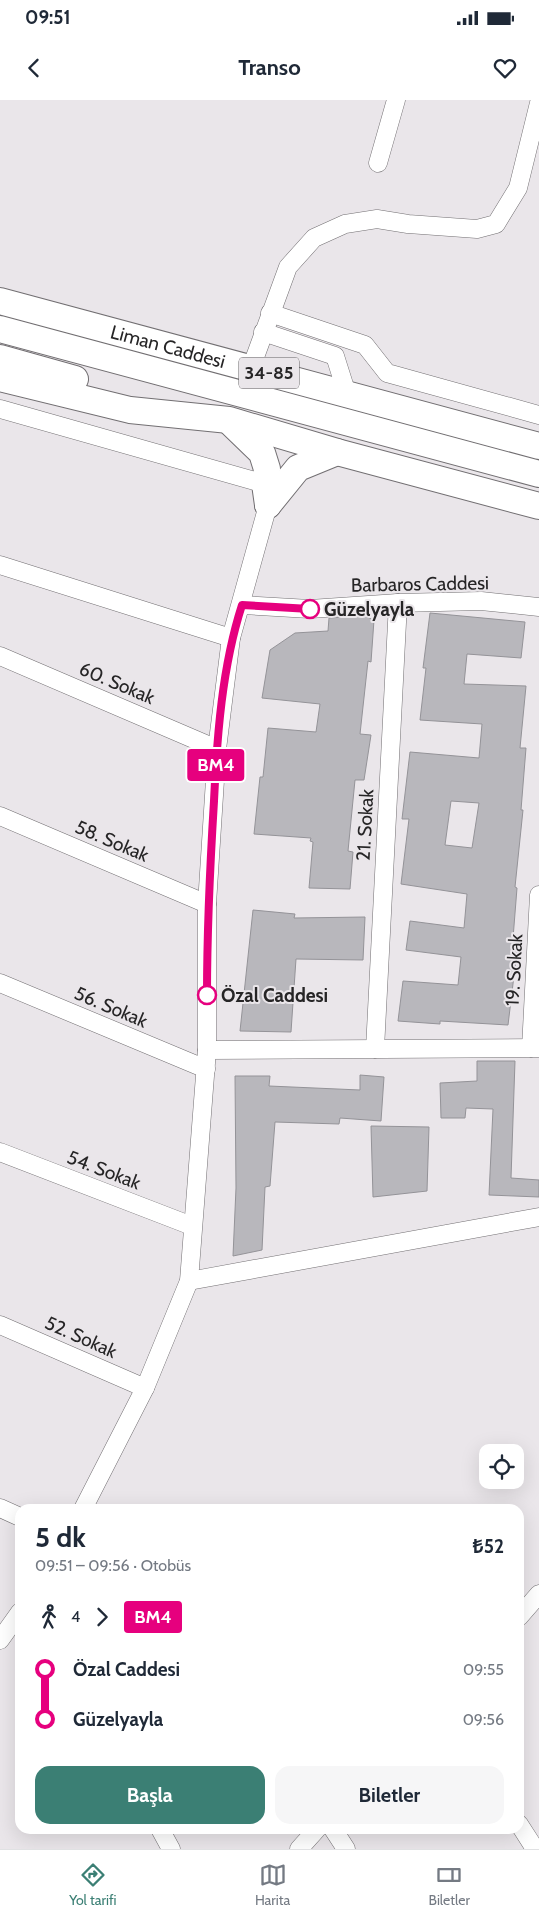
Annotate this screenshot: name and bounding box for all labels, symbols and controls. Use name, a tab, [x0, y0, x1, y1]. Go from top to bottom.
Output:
text: 09:51	[25, 6, 71, 29]
icon: back	[20, 54, 48, 82]
text: Transo	[238, 54, 301, 81]
icon: heart	[491, 54, 519, 82]
street label: Liman Caddesi	[108, 320, 228, 373]
road number: 34-85	[239, 358, 299, 388]
street label: Barbaros Caddesi	[351, 571, 489, 597]
place label: Güzelyayla	[324, 598, 415, 621]
marker: Güzelyayla	[300, 599, 320, 619]
street label: 60. Sokak	[76, 657, 159, 709]
line badge: BM4	[187, 749, 245, 781]
text: BM4	[197, 754, 235, 776]
street label: 21. Sokak	[352, 788, 378, 862]
street label: 58. Sokak	[72, 815, 153, 867]
street label: 19. Sokak	[501, 933, 527, 1007]
street label: 56. Sokak	[71, 981, 151, 1033]
place label: Özal Caddesi	[221, 984, 328, 1007]
marker: Özal Caddesi	[197, 985, 217, 1005]
street label: 54. Sokak	[64, 1146, 144, 1195]
street label: 52. Sokak	[42, 1311, 121, 1363]
map controls	[479, 1444, 524, 1489]
button: locate	[479, 1444, 524, 1489]
text: 5 dk	[35, 1520, 86, 1554]
text: ₺52	[472, 1535, 504, 1558]
text: 09:51 – 09:56 · Otobüs	[35, 1556, 191, 1575]
icon: walk	[35, 1603, 63, 1631]
icon: forward	[88, 1603, 116, 1631]
text: BM4	[134, 1606, 172, 1628]
text: 4	[71, 1607, 80, 1626]
text: Özal Caddesi	[73, 1658, 180, 1681]
text: 09:55	[463, 1660, 504, 1679]
text: Güzelyayla	[73, 1708, 163, 1731]
text: 09:56	[463, 1710, 504, 1729]
button: Başla	[35, 1766, 265, 1824]
button: Biletler	[275, 1766, 504, 1824]
tab: Yol tarifi	[69, 1861, 117, 1909]
tab: Harita	[255, 1861, 290, 1909]
tab: Biletler	[429, 1861, 470, 1909]

